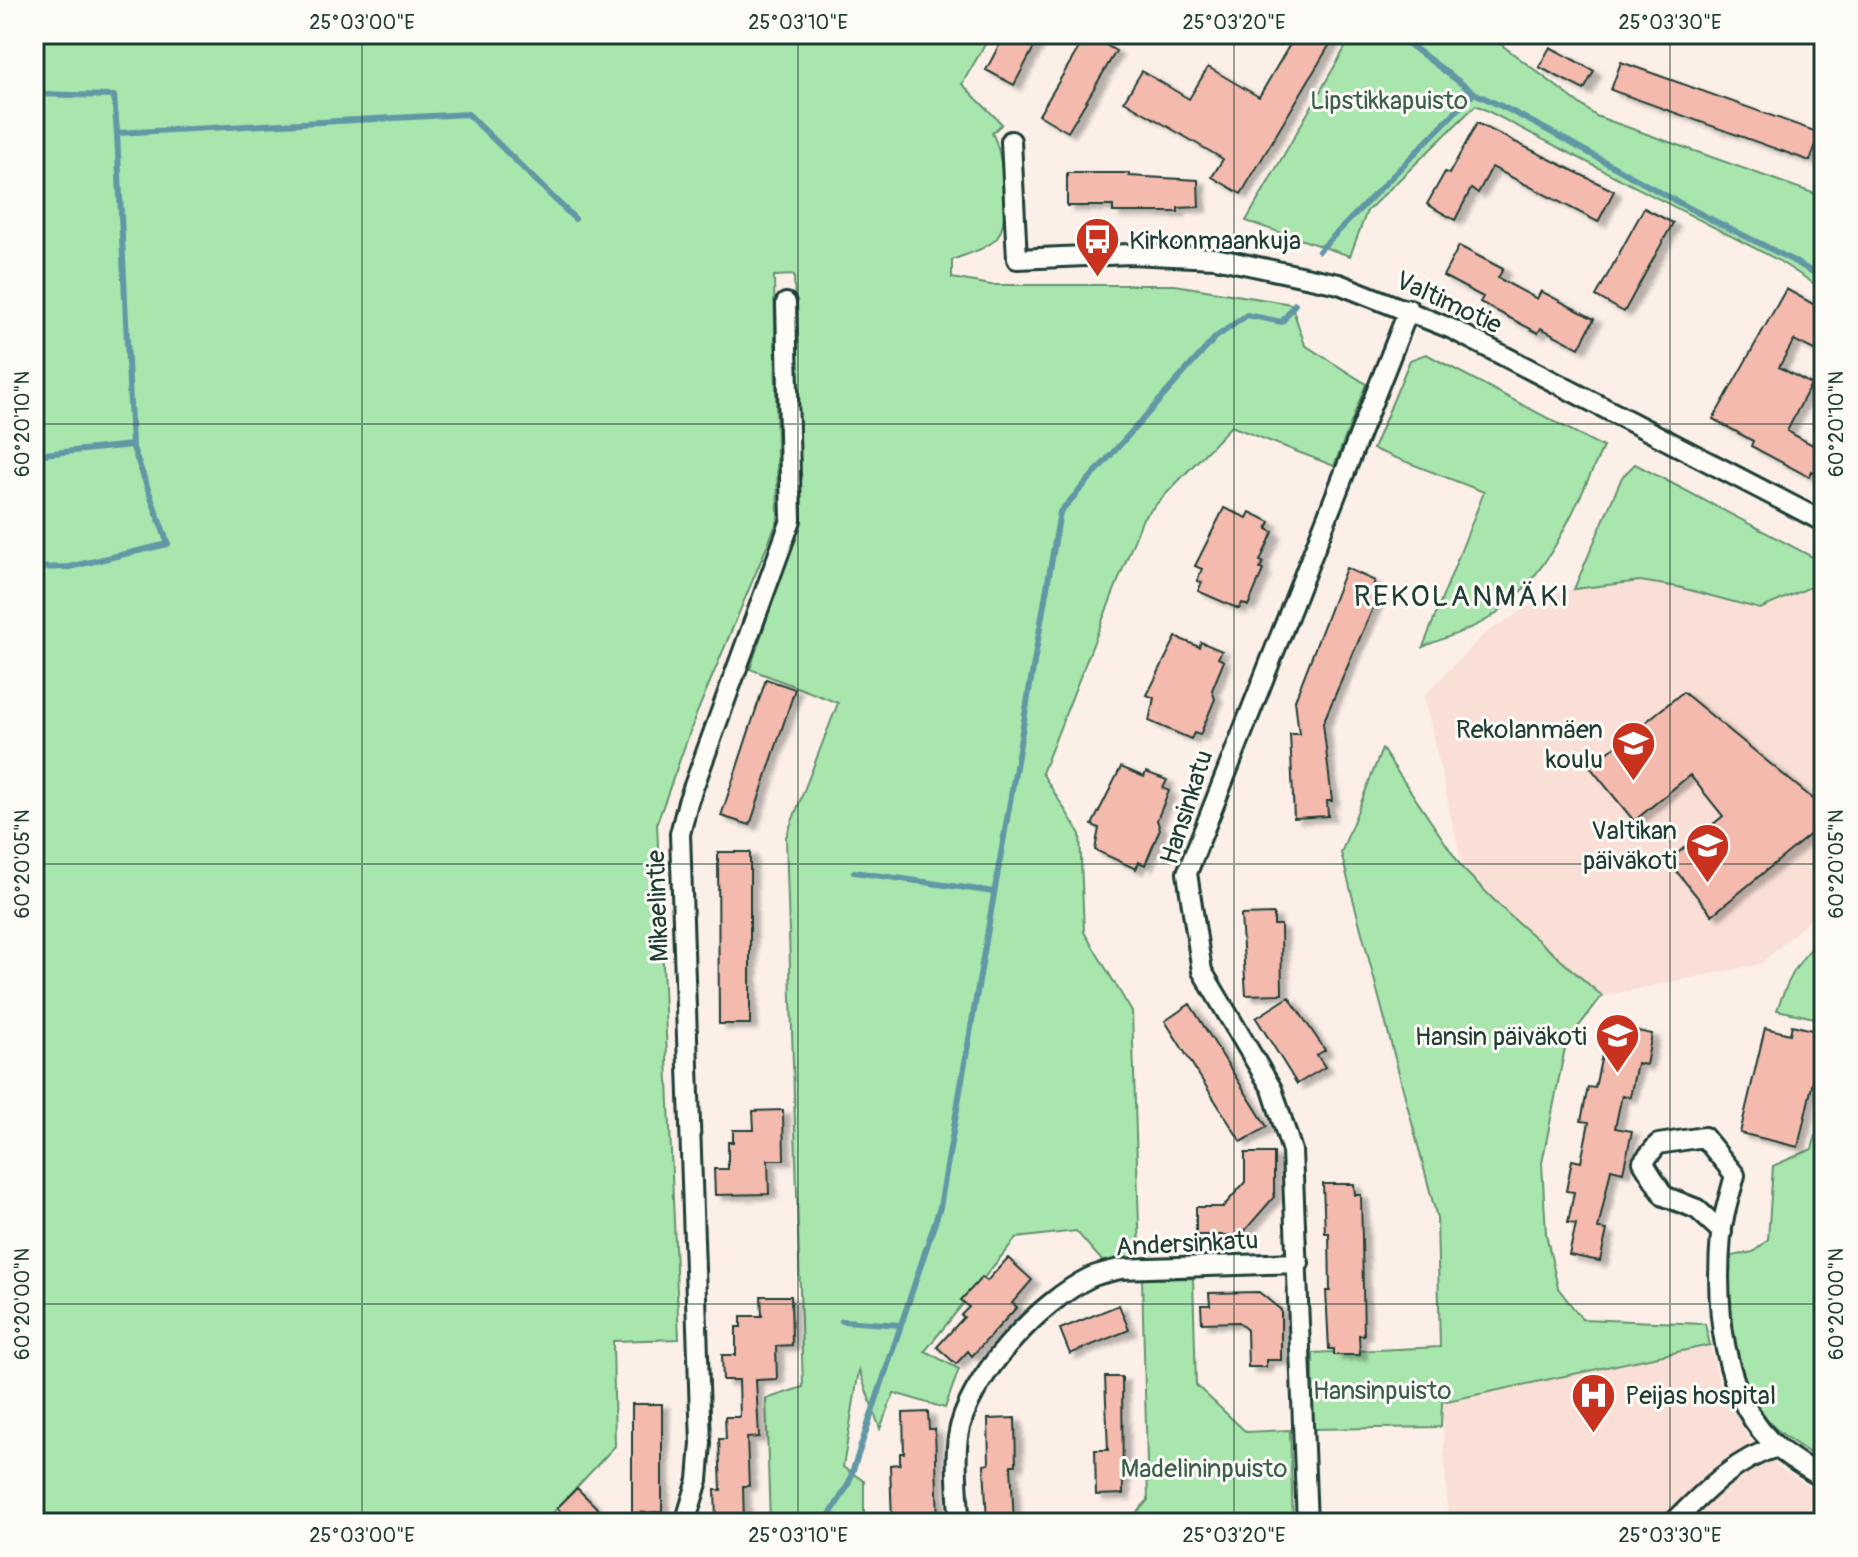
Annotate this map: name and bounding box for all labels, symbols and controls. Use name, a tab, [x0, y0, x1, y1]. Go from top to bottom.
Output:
text: 25°03'00"E	[309, 10, 415, 35]
text: 25°03'10"E	[748, 10, 848, 35]
text: 25°03'20"E	[1183, 10, 1285, 35]
text: 25°03'30"E	[1619, 10, 1721, 35]
park label: Lipstikkapuisto	[1310, 85, 1468, 117]
bus stop icon: Kirkonmaankuja	[1074, 216, 1122, 279]
place label: Kirkonmaankuja	[1129, 225, 1301, 257]
street label: Valtimotie	[1390, 264, 1507, 341]
text: 60°20'10"N	[10, 371, 35, 477]
text: 60°20'10"N	[1824, 371, 1849, 477]
district label: REKOLANMÄKI	[1353, 578, 1571, 615]
place label: Rekolanmäen koulu	[1456, 714, 1603, 776]
school or university icon: Rekolanmäen koulu	[1610, 720, 1658, 783]
street label: Hansinkatu	[1153, 746, 1220, 869]
text: 60°20'05"N	[10, 810, 35, 919]
text: 60°20'05"N	[1824, 810, 1849, 919]
place label: Valtikan päiväkoti	[1583, 815, 1677, 877]
school or university icon: Valtikan päiväkoti	[1684, 821, 1732, 884]
street label: Mikaelintie	[640, 849, 676, 963]
school or university icon: Hansin päiväkoti	[1594, 1012, 1642, 1075]
place label: Hansin päiväkoti	[1415, 1021, 1587, 1053]
street label: Andersinkatu	[1115, 1224, 1259, 1264]
text: 60°20'00"N	[10, 1248, 35, 1360]
text: 60°20'00"N	[1824, 1248, 1849, 1360]
hospital icon: Peijas hospital	[1570, 1371, 1618, 1434]
park label: Hansinpuisto	[1313, 1375, 1451, 1407]
place label: Peijas hospital	[1625, 1380, 1776, 1412]
park label: Madelininpuisto	[1120, 1453, 1288, 1485]
text: 25°03'00"E	[309, 1523, 415, 1548]
text: 25°03'10"E	[748, 1523, 848, 1548]
text: 25°03'20"E	[1183, 1523, 1285, 1548]
text: 25°03'30"E	[1619, 1523, 1721, 1548]

